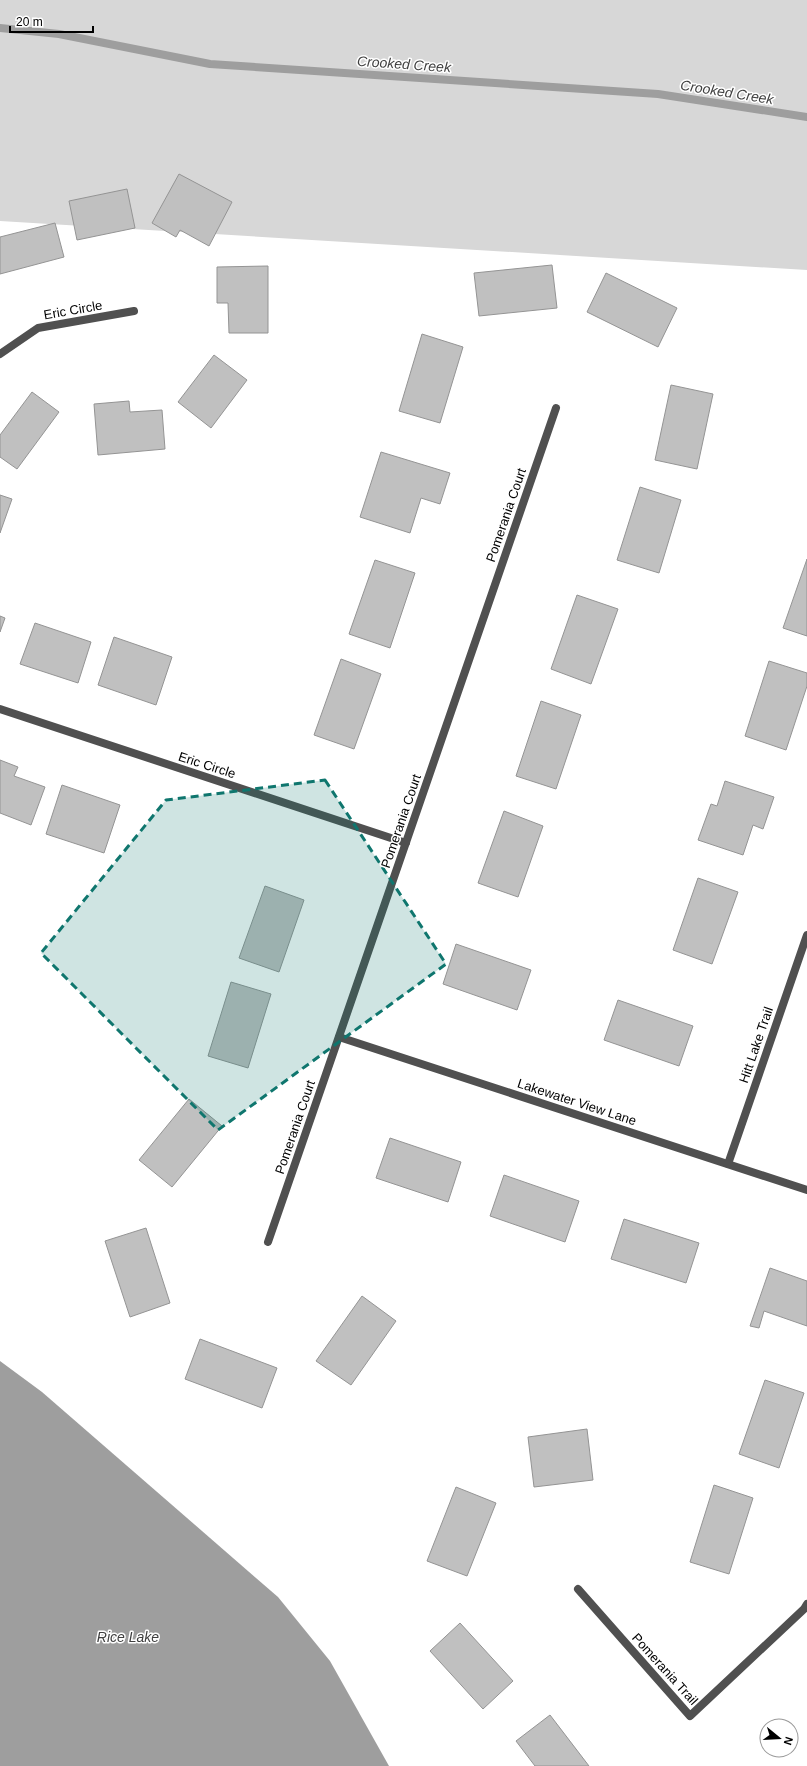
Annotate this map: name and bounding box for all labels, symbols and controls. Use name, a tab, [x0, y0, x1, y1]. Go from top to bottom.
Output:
scale bar	[10, 8, 93, 34]
text: 20 m	[16, 15, 43, 29]
water label: Crooked Creek	[356, 53, 453, 75]
water label: Crooked Creek	[679, 77, 776, 107]
street label: Eric Circle	[43, 297, 103, 323]
street label: Pomerania Court	[483, 466, 529, 564]
street label: Eric Circle	[177, 749, 237, 781]
street label: Pomerania Court	[378, 772, 424, 870]
street label: Hitt Lake Trail	[736, 1005, 776, 1085]
street label: Lakewater View Lane	[516, 1076, 638, 1128]
street label: Pomerania Court	[272, 1078, 318, 1176]
water label: Rice Lake	[97, 1629, 159, 1645]
street label: Pomerania Trail	[629, 1630, 701, 1708]
north arrow	[759, 1718, 799, 1758]
text: N	[782, 1735, 795, 1747]

